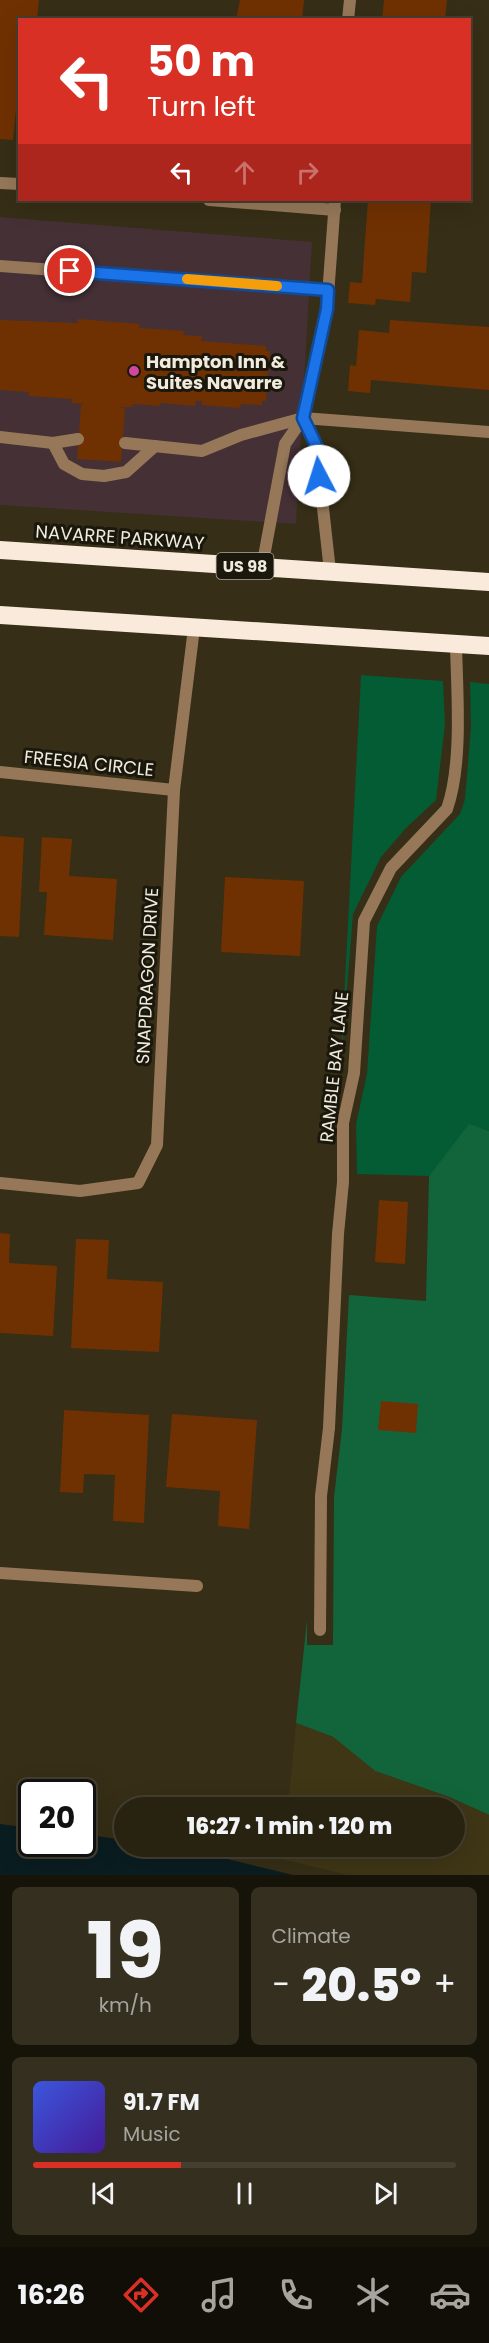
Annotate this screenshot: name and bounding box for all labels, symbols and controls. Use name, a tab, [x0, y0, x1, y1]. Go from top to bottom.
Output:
text: 50 m	[147, 32, 255, 91]
icon: left	[48, 42, 126, 120]
text: Turn left	[147, 88, 256, 125]
icon: left	[165, 156, 198, 189]
icon: ahead	[228, 156, 261, 189]
icon: right	[291, 156, 324, 189]
pin	[44, 245, 95, 296]
icon: arrive	[53, 254, 86, 287]
place label: Hampton Inn & Suites Navarre	[146, 349, 286, 395]
marker: Hampton Inn & Suites Navarre	[127, 364, 141, 378]
position arrow	[287, 444, 351, 508]
street label: NAVARRE PARKWAY	[35, 519, 206, 555]
road number: US 98	[216, 553, 274, 579]
street label: FREESIA CIRCLE	[23, 744, 155, 782]
street label: SNAPDRAGON DRIVE	[130, 887, 164, 1065]
street label: RAMBLE BAY LANE	[314, 990, 354, 1144]
speed limit sign: 20	[18, 1779, 96, 1857]
text: 16:27 · 1 min · 120 m	[187, 1811, 392, 1842]
text: 19	[87, 1896, 164, 2005]
text: Climate	[272, 1922, 351, 1950]
text: 20.5°	[302, 1954, 421, 2017]
text: −	[272, 1961, 290, 2008]
text: +	[433, 1961, 456, 2008]
text: km/h	[99, 1991, 152, 2019]
text: 91.7 FM	[123, 2087, 200, 2118]
text: Music	[123, 2120, 181, 2148]
icon: previous	[87, 2177, 120, 2210]
icon: pause	[228, 2177, 261, 2210]
icon: next	[369, 2177, 402, 2210]
icon: directions	[120, 2274, 162, 2316]
icon: music	[198, 2274, 240, 2316]
icon: phone	[275, 2274, 317, 2316]
icon: climate	[352, 2274, 394, 2316]
icon: car	[429, 2274, 471, 2316]
text: 16:26	[18, 2276, 85, 2313]

